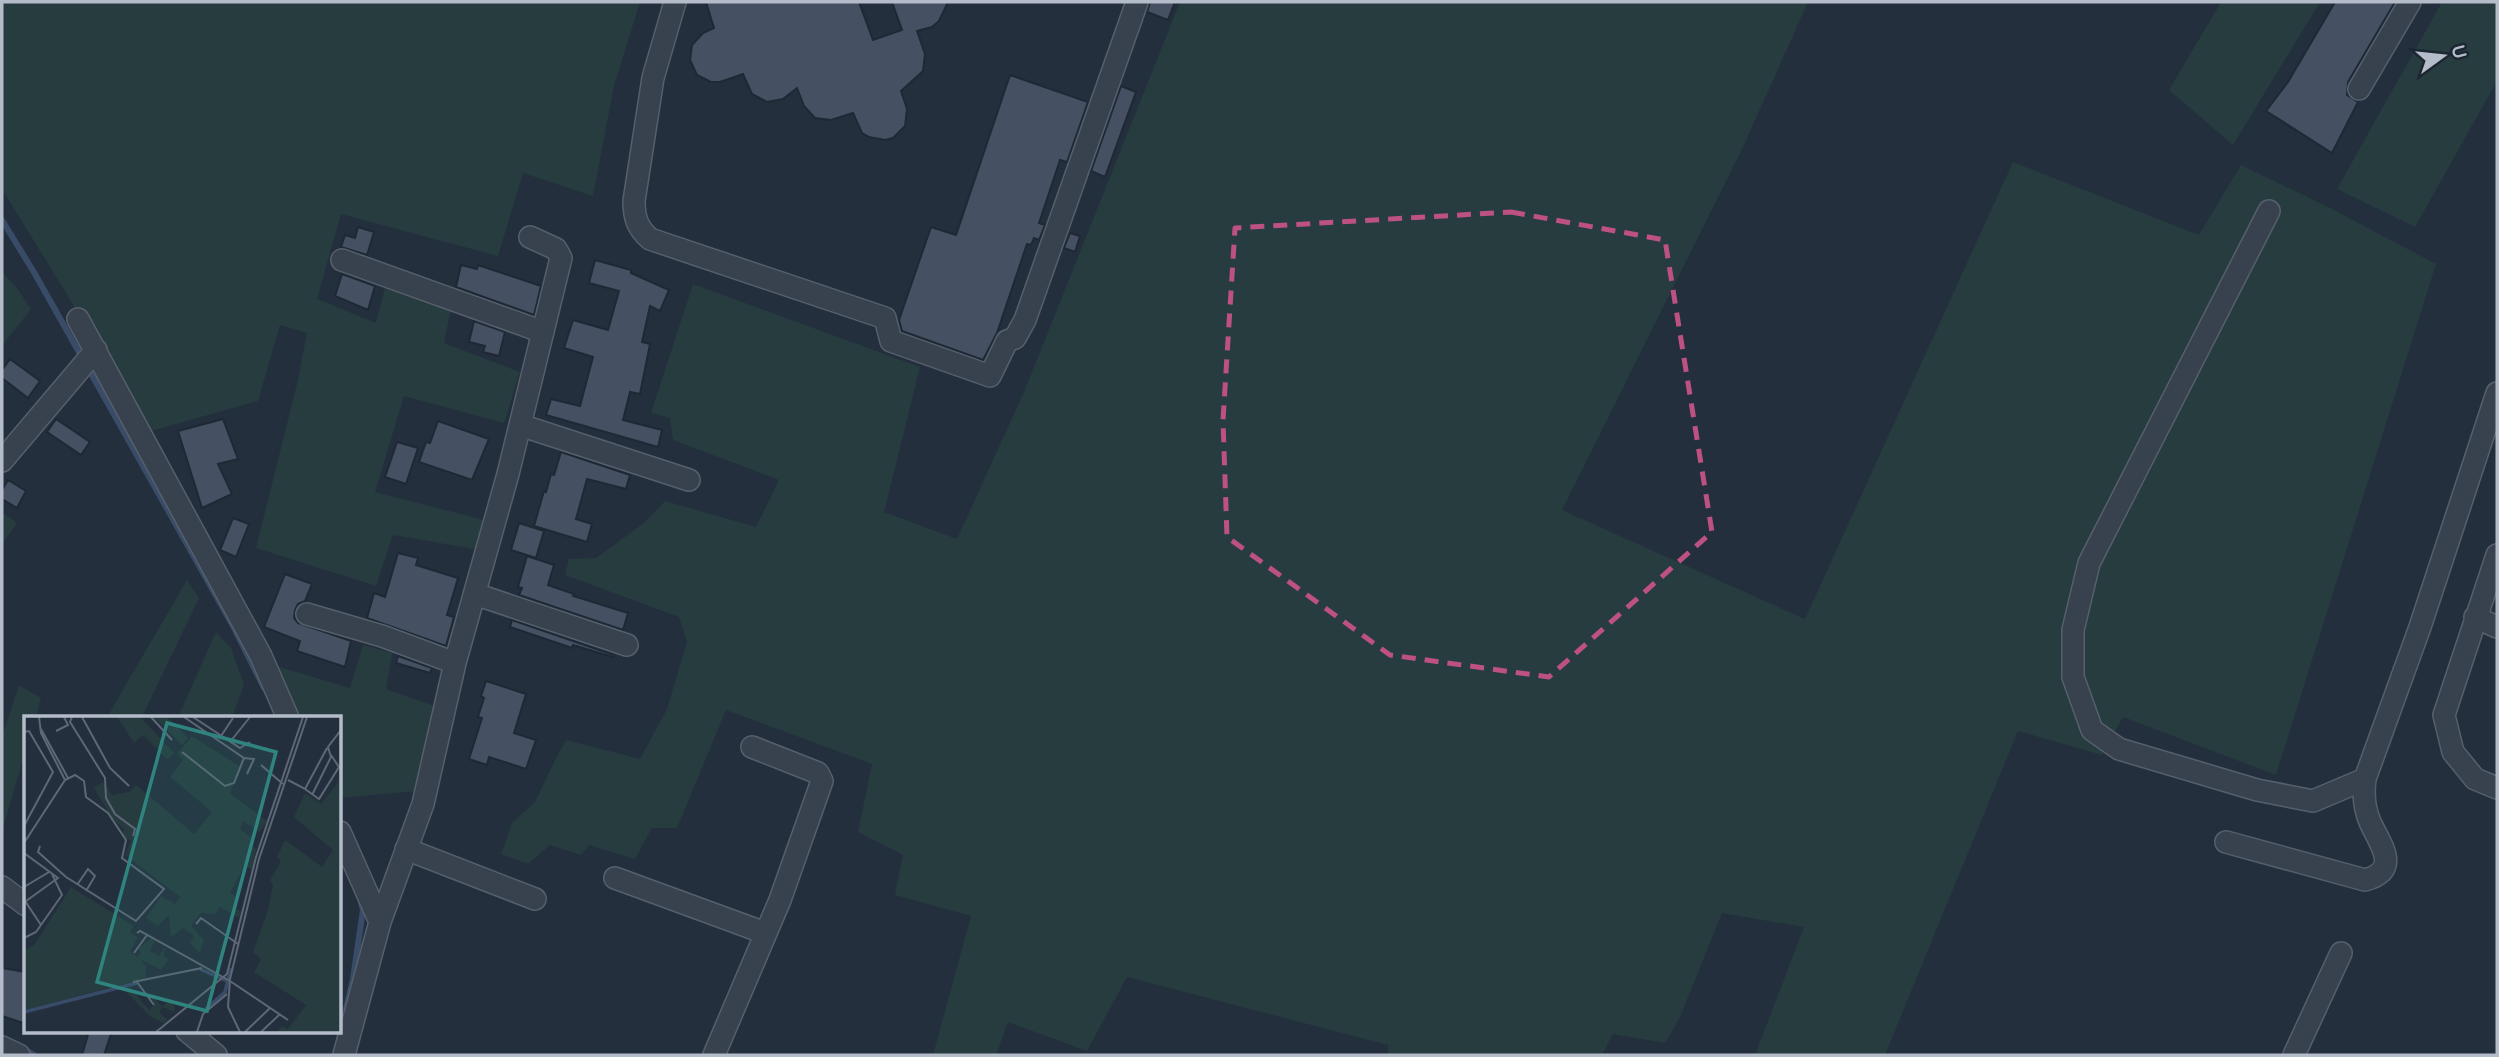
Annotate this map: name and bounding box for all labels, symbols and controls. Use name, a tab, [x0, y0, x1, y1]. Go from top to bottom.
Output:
north arrow	[2408, 21, 2478, 91]
text: U	[2446, 42, 2473, 61]
inset map	[24, 716, 341, 1032]

